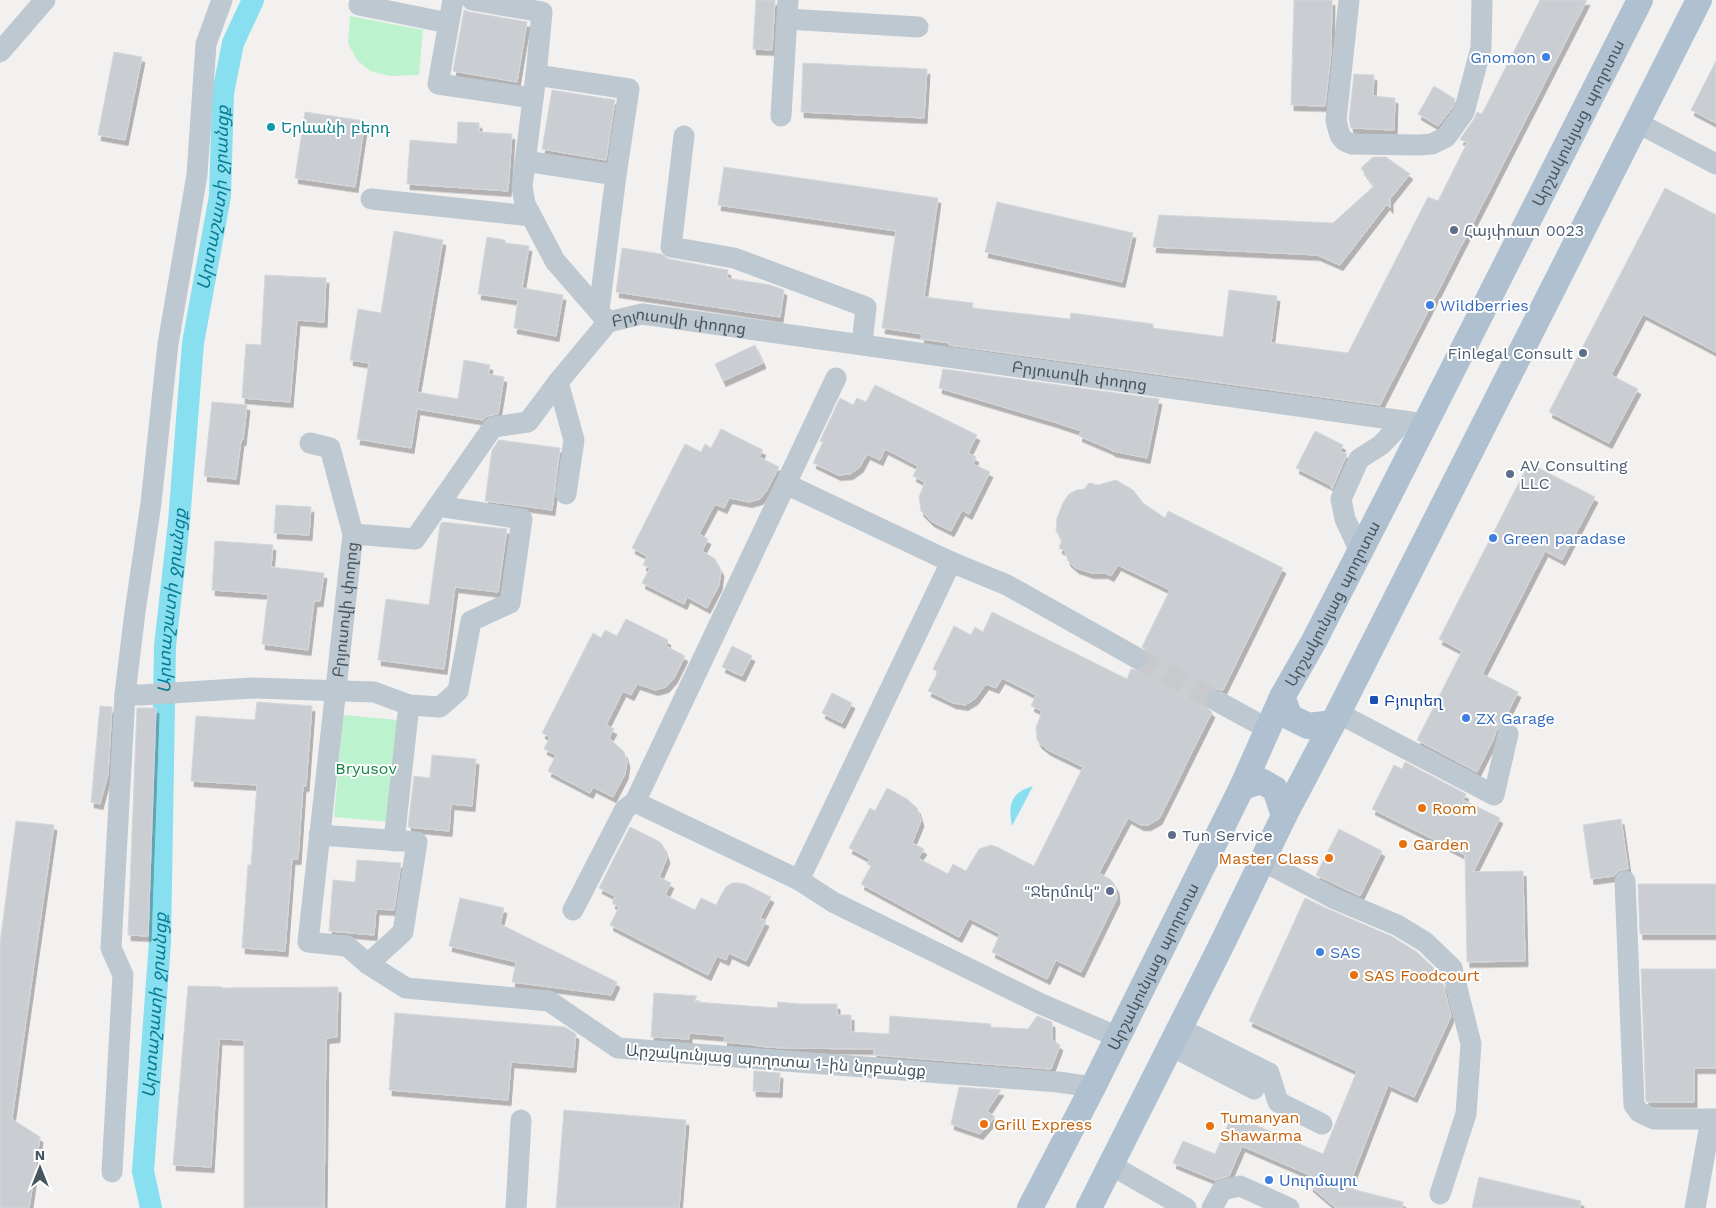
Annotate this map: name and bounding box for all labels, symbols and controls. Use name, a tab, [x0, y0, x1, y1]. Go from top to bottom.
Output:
street label: Արշակունյաց պողոտա	[1528, 36, 1628, 209]
place label: Gnomon	[1470, 48, 1536, 67]
marker: Gnomon	[1540, 51, 1552, 63]
water label: Արտաշատի ջրանցք	[192, 104, 234, 291]
place label: Երևանի բերդ	[281, 118, 391, 137]
marker: Երևանի բերդ	[265, 121, 277, 133]
place label: Հայփոստ 0023	[1464, 221, 1584, 240]
marker: Հայփոստ 0023	[1448, 224, 1460, 236]
place label: Wildberries	[1440, 296, 1529, 315]
marker: Wildberries	[1424, 299, 1436, 311]
street label: Բրյուսովի փողոց	[609, 304, 747, 339]
place label: Finlegal Consult	[1448, 344, 1573, 363]
marker: Finlegal Consult	[1577, 347, 1589, 359]
street label: Բրյուսովի փողոց	[1011, 357, 1148, 395]
place label: AV Consulting LLC	[1520, 456, 1628, 493]
marker: AV Consulting LLC	[1504, 468, 1516, 480]
water label: Արտաշատի ջրանցք	[153, 506, 191, 693]
street label: Արշակունյաց պողոտա	[1281, 518, 1384, 690]
place label: Green paradase	[1503, 529, 1626, 548]
marker: Green paradase	[1487, 532, 1499, 544]
street label: Բրյուսովի փողոց	[328, 541, 362, 678]
place label: Բյուրեղ	[1384, 691, 1444, 710]
marker: Բյուրեղ	[1368, 694, 1380, 706]
place label: ZX Garage	[1476, 709, 1555, 728]
marker: ZX Garage	[1460, 712, 1472, 724]
park label: Bryusov	[335, 759, 397, 778]
place label: Room	[1432, 799, 1477, 818]
marker: Room	[1416, 802, 1428, 814]
place label: Tun Service	[1182, 826, 1273, 845]
marker: Tun Service	[1166, 829, 1178, 841]
place label: Garden	[1413, 835, 1469, 854]
marker: Garden	[1397, 838, 1409, 850]
place label: Master Class	[1219, 849, 1319, 868]
marker: Master Class	[1323, 852, 1335, 864]
street label: Արշակունյաց պողոտա	[1104, 880, 1203, 1054]
place label: "Ջերմուկ"	[1024, 882, 1100, 901]
marker: "Ջերմուկ"	[1104, 885, 1116, 897]
water label: Արտաշատի ջրանցք	[137, 911, 172, 1099]
place label: SAS	[1330, 943, 1361, 962]
marker: SAS	[1314, 946, 1326, 958]
place label: SAS Foodcourt	[1364, 966, 1480, 985]
marker: SAS Foodcourt	[1348, 969, 1360, 981]
street label: Արշակունյաց պողոտա 1-ին նրբանցք	[625, 1041, 927, 1080]
place label: Tumanyan Shawarma	[1220, 1108, 1302, 1145]
place label: Grill Express	[994, 1115, 1092, 1134]
marker: Grill Express	[978, 1118, 990, 1130]
marker: Tumanyan Shawarma	[1204, 1120, 1216, 1132]
north arrow	[15, 1143, 65, 1193]
text: N	[35, 1147, 45, 1163]
place label: Սուրմալու	[1279, 1171, 1358, 1190]
marker: Սուրմալու	[1263, 1174, 1275, 1186]

